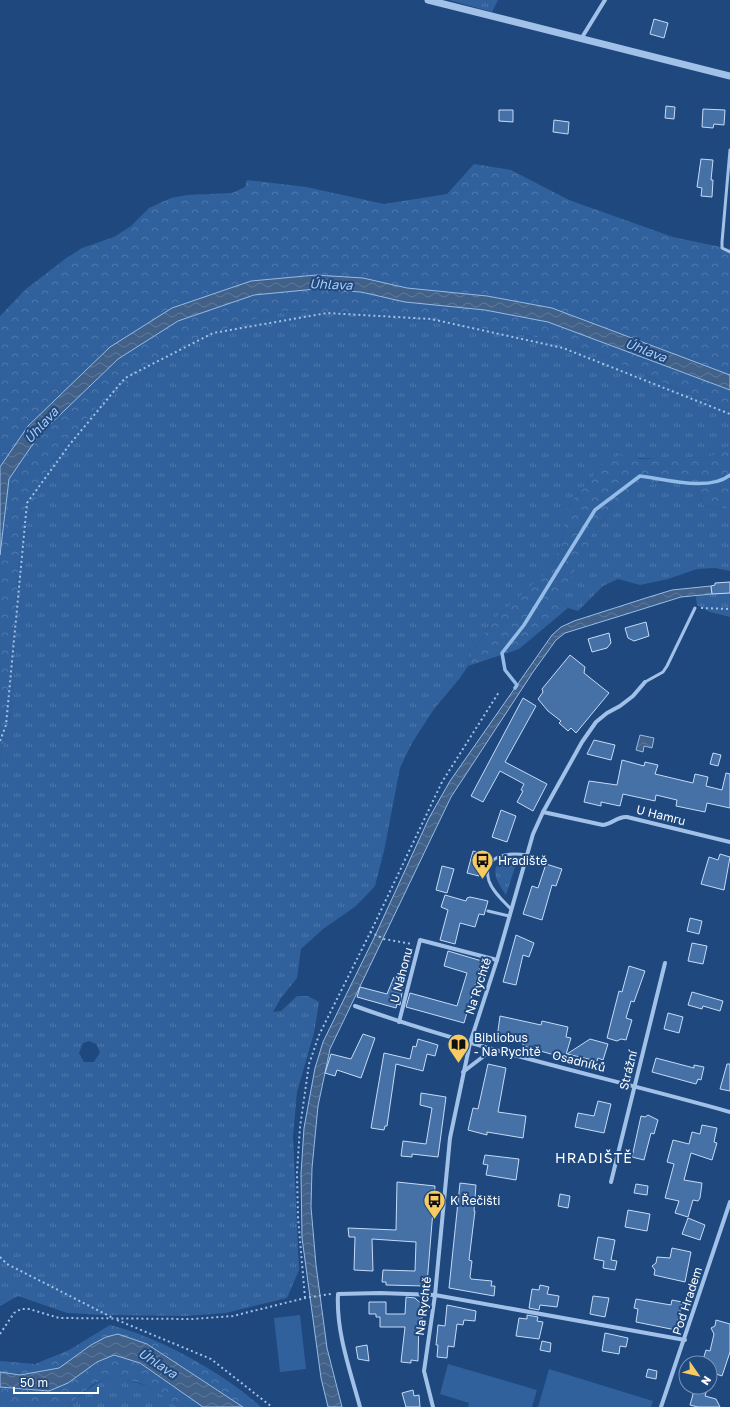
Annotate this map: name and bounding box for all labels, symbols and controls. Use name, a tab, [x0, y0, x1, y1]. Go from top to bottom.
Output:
water label: Úhlava	[309, 275, 353, 293]
water label: Úhlava	[623, 335, 670, 365]
water label: Úhlava	[21, 403, 62, 446]
street label: U Hamru	[635, 802, 687, 828]
bus stop icon: Hradiště	[470, 847, 496, 880]
place label: Hradiště	[498, 853, 547, 868]
street label: U Náhonu	[386, 946, 416, 1004]
street label: Na Rychtě	[462, 956, 494, 1016]
place label: Bibliobus - Na Rychtě	[474, 1030, 541, 1059]
library icon: Bibliobus - Na Rychtě	[445, 1031, 471, 1064]
street label: Osadníků	[551, 1047, 607, 1075]
street label: Strážní	[616, 1048, 640, 1091]
district label: HRADIŠTĚ	[555, 1149, 633, 1166]
bus stop icon: K Řečišti	[421, 1187, 447, 1220]
place label: K Řečišti	[450, 1193, 501, 1208]
street label: Pod Hradem	[669, 1265, 705, 1337]
street label: Na Rychtě	[412, 1276, 434, 1336]
water label: Úhlava	[136, 1345, 181, 1382]
north arrow	[678, 1355, 718, 1395]
scale bar	[14, 1369, 98, 1395]
text: N	[699, 1374, 714, 1388]
text: 50 m	[20, 1375, 48, 1390]

